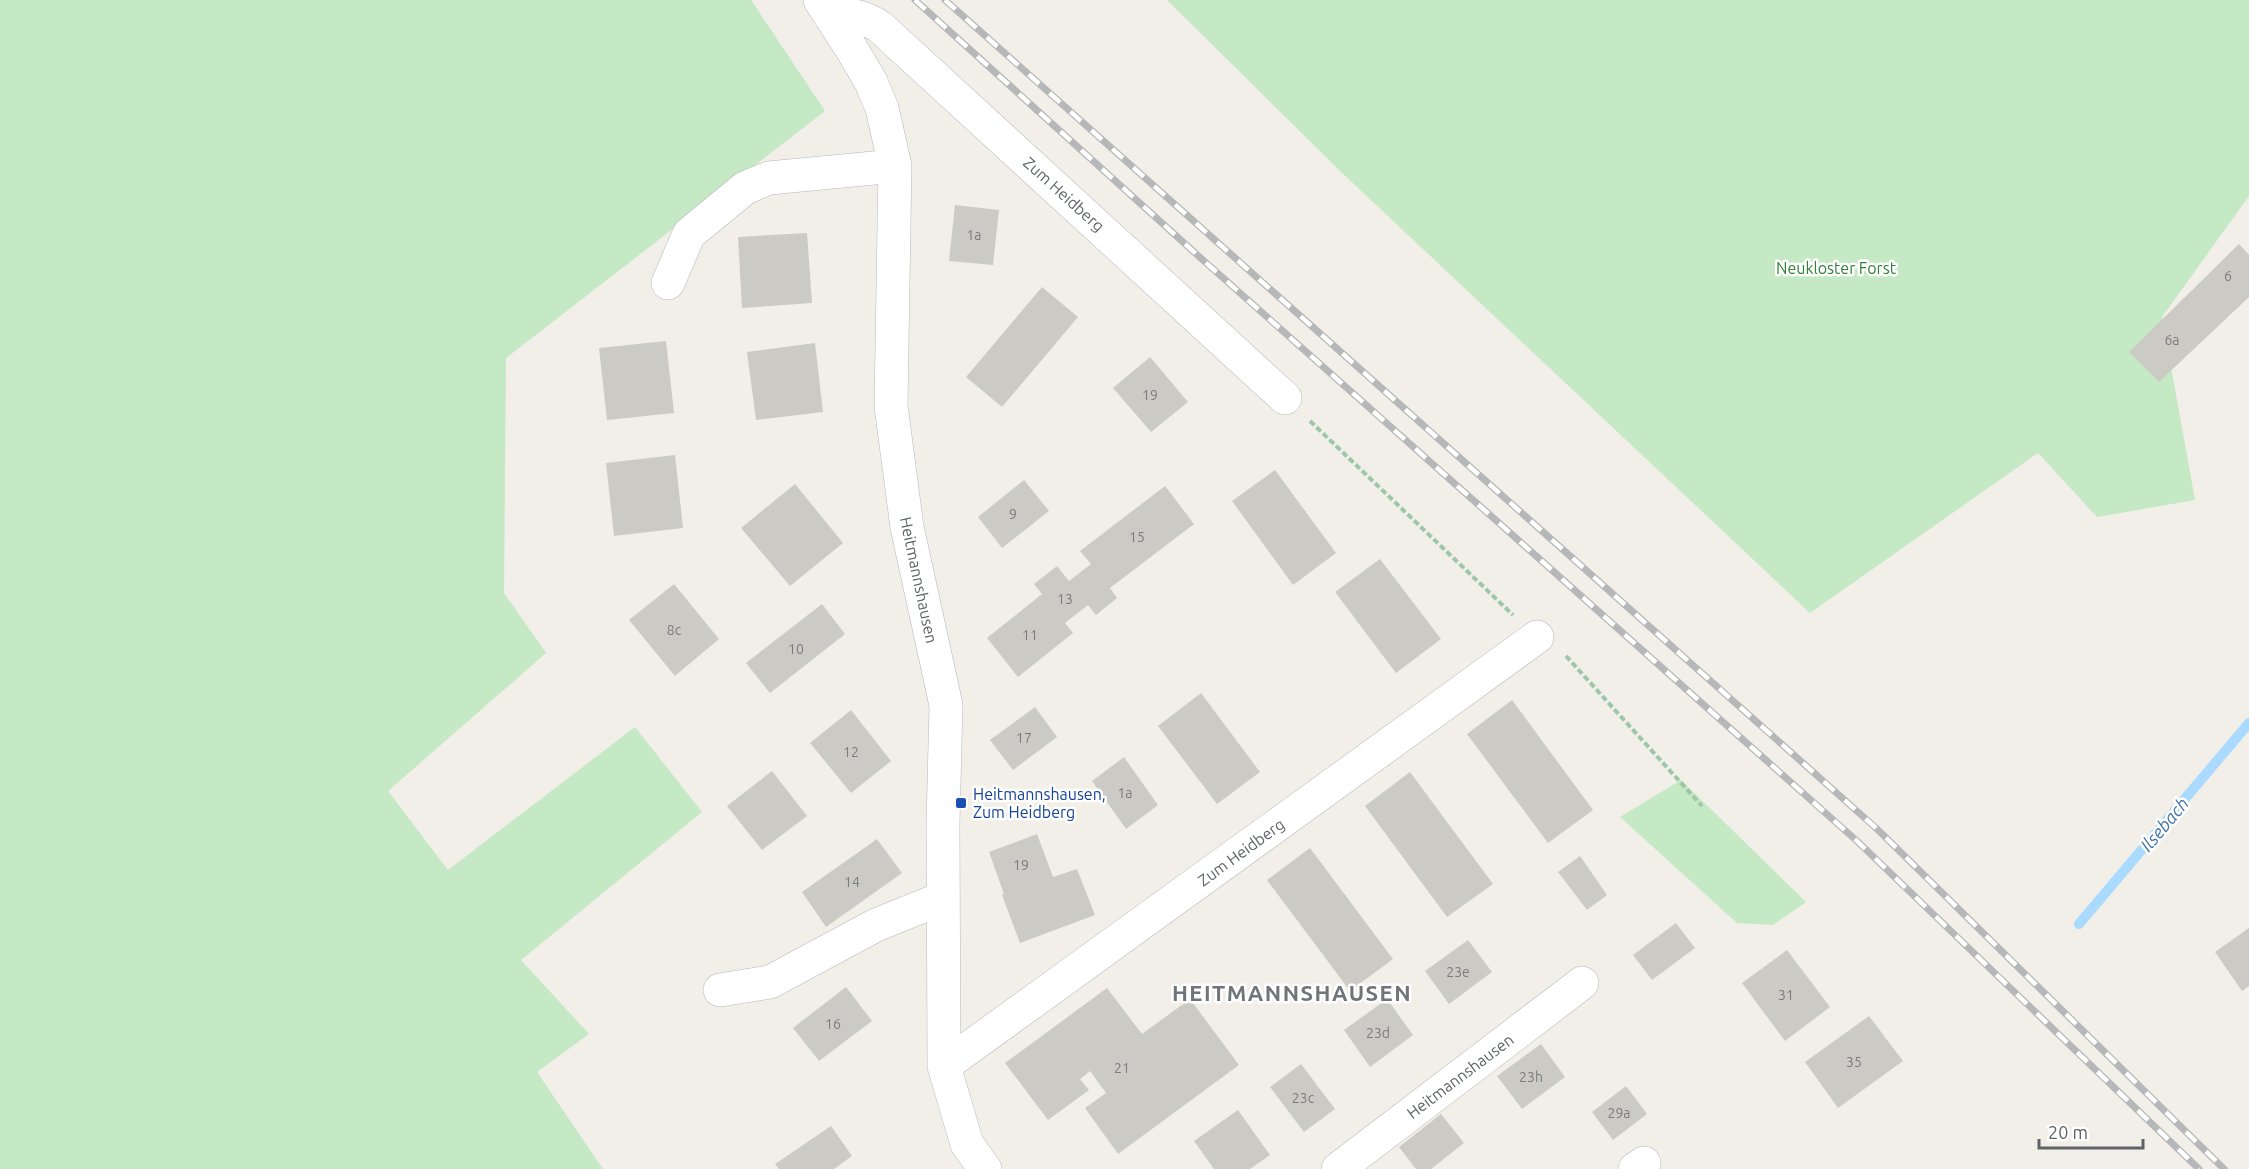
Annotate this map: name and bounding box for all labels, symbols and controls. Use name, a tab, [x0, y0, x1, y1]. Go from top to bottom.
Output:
street label: Zum Heidberg	[1020, 153, 1108, 235]
house number: 1a	[966, 227, 982, 243]
park label: Neukloster Forst	[1776, 259, 1897, 277]
house number: 6	[2224, 268, 2232, 284]
house number: 6a	[2164, 332, 2180, 348]
house number: 19	[1142, 387, 1158, 403]
house number: 9	[1009, 506, 1017, 522]
street label: Heitmannshausen	[897, 515, 941, 645]
house number: 15	[1129, 529, 1145, 545]
house number: 13	[1057, 591, 1073, 607]
house number: 8c	[667, 622, 682, 638]
house number: 11	[1022, 627, 1038, 643]
house number: 10	[788, 641, 804, 657]
house number: 17	[1016, 730, 1032, 746]
house number: 12	[843, 744, 859, 760]
place label: Heitmannshausen, Zum Heidberg	[973, 785, 1106, 821]
house number: 1a	[1117, 785, 1133, 801]
water label: Ilsebach	[2136, 793, 2192, 855]
marker: Heitmannshausen, Zum Heidberg	[954, 796, 968, 810]
street label: Zum Heidberg	[1194, 815, 1288, 889]
house number: 19	[1013, 857, 1029, 873]
house number: 14	[844, 874, 860, 890]
house number: 23e	[1446, 964, 1470, 980]
district label: HEITMANNSHAUSEN	[1172, 980, 1412, 1005]
house number: 31	[1778, 987, 1794, 1003]
house number: 16	[825, 1016, 841, 1032]
house number: 23d	[1366, 1025, 1390, 1041]
street label: Heitmannshausen	[1403, 1030, 1517, 1122]
house number: 35	[1846, 1054, 1862, 1070]
house number: 21	[1114, 1060, 1130, 1076]
house number: 23h	[1519, 1069, 1543, 1085]
house number: 23c	[1292, 1090, 1315, 1106]
house number: 29a	[1608, 1105, 1631, 1121]
scale bar	[2039, 1112, 2142, 1150]
text: 20 m	[2048, 1122, 2088, 1142]

